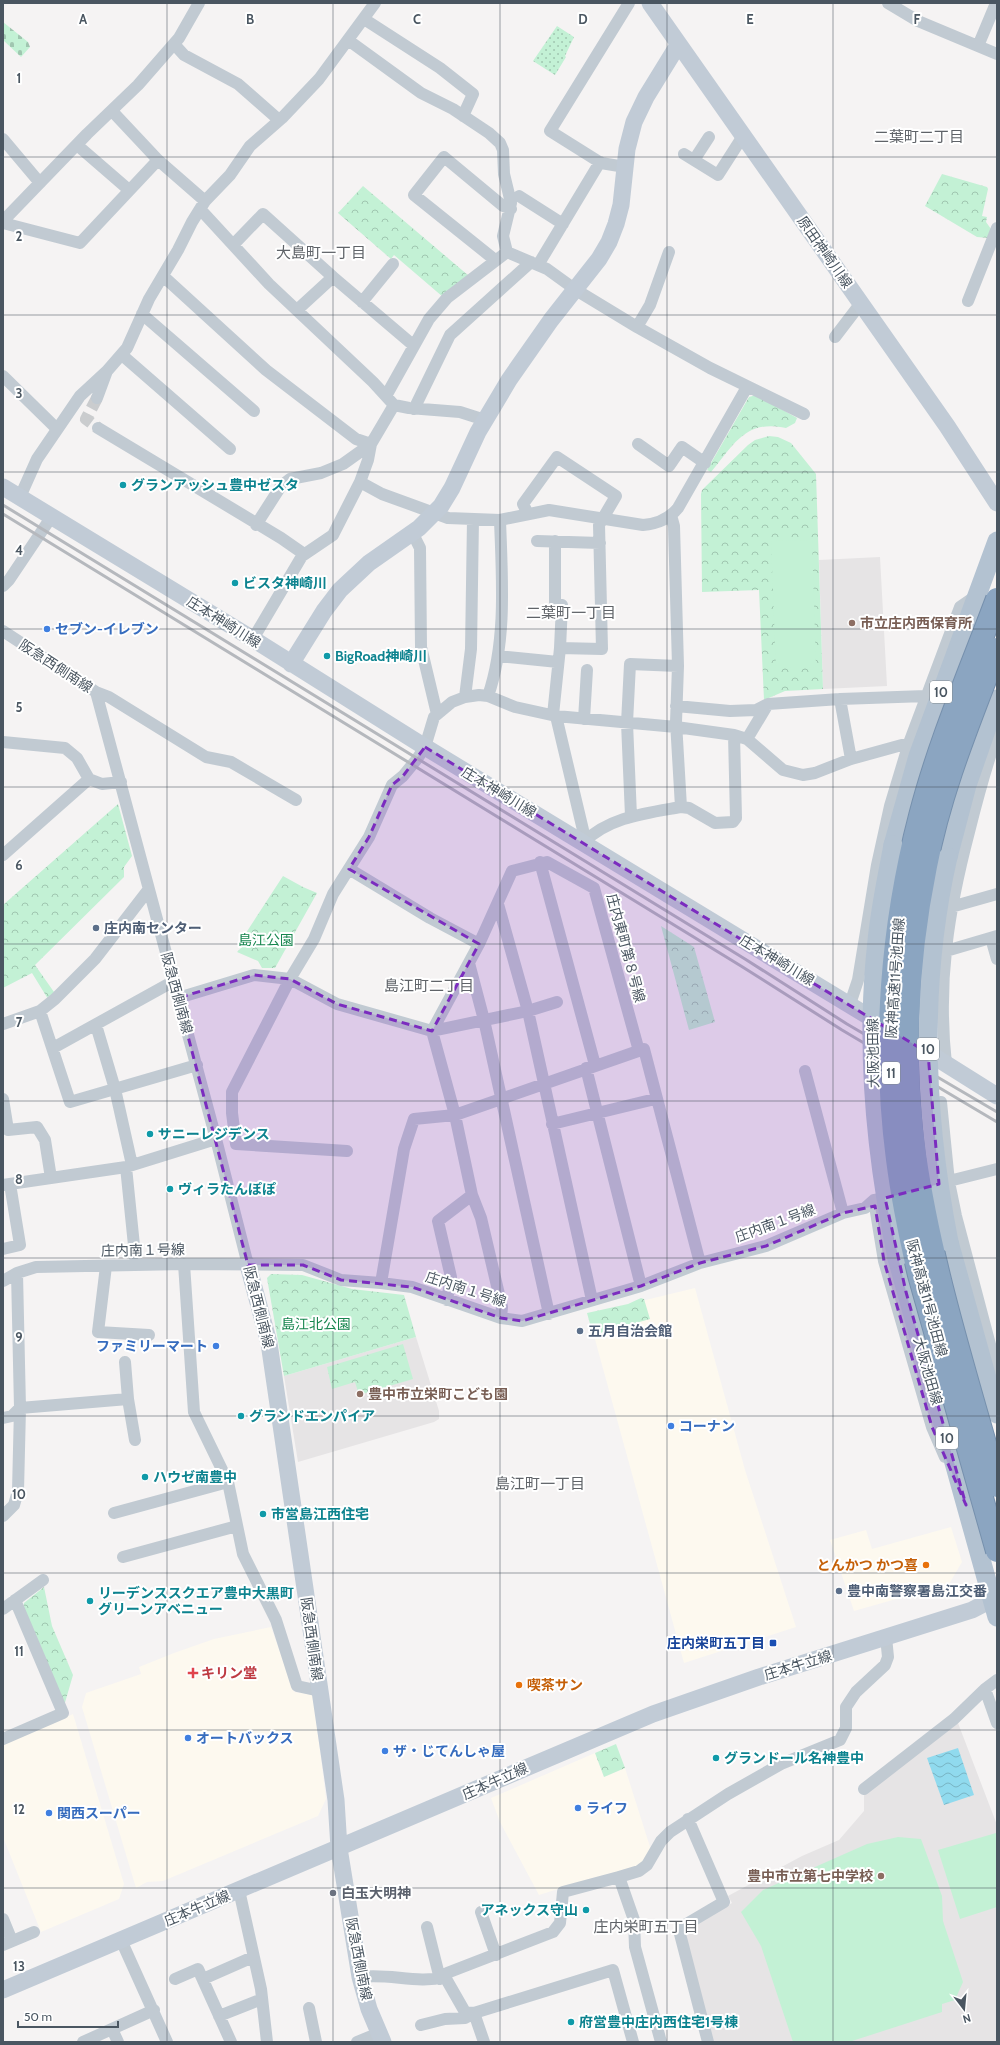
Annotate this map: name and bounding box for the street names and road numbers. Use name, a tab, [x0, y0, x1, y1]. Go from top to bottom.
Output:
street label: 原田神崎川線	[794, 212, 856, 292]
street label: 庄本神崎川線	[184, 592, 264, 652]
street label: 阪急西側南線	[16, 636, 96, 696]
road number: 10	[930, 681, 952, 703]
street label: 庄本神崎川線	[458, 763, 540, 821]
street label: 庄内東町第８号線	[603, 892, 649, 1004]
street label: 阪神高速11号池田線	[882, 917, 908, 1039]
street label: 庄本神崎川線	[736, 931, 818, 989]
street label: 阪急西側南線	[157, 950, 197, 1036]
street label: 大阪池田線	[863, 1018, 883, 1088]
road number: 10	[917, 1038, 939, 1060]
road number: 11	[882, 1062, 900, 1084]
street label: 庄内南１号線	[732, 1200, 818, 1246]
street label: 阪神高速11号池田線	[903, 1237, 951, 1359]
street label: 庄内南１号線	[101, 1240, 185, 1260]
street label: 阪急西側南線	[240, 1264, 278, 1350]
street label: 庄内南１号線	[423, 1267, 509, 1311]
street label: 大阪池田線	[910, 1335, 946, 1407]
road number: 10	[936, 1427, 958, 1449]
street label: 阪急西側南線	[297, 1596, 327, 1682]
street label: 庄本牛立線	[762, 1646, 834, 1684]
street label: 庄本牛立線	[459, 1759, 531, 1803]
street label: 庄本牛立線	[161, 1886, 233, 1930]
street label: 阪急西側南線	[342, 1916, 376, 2002]

